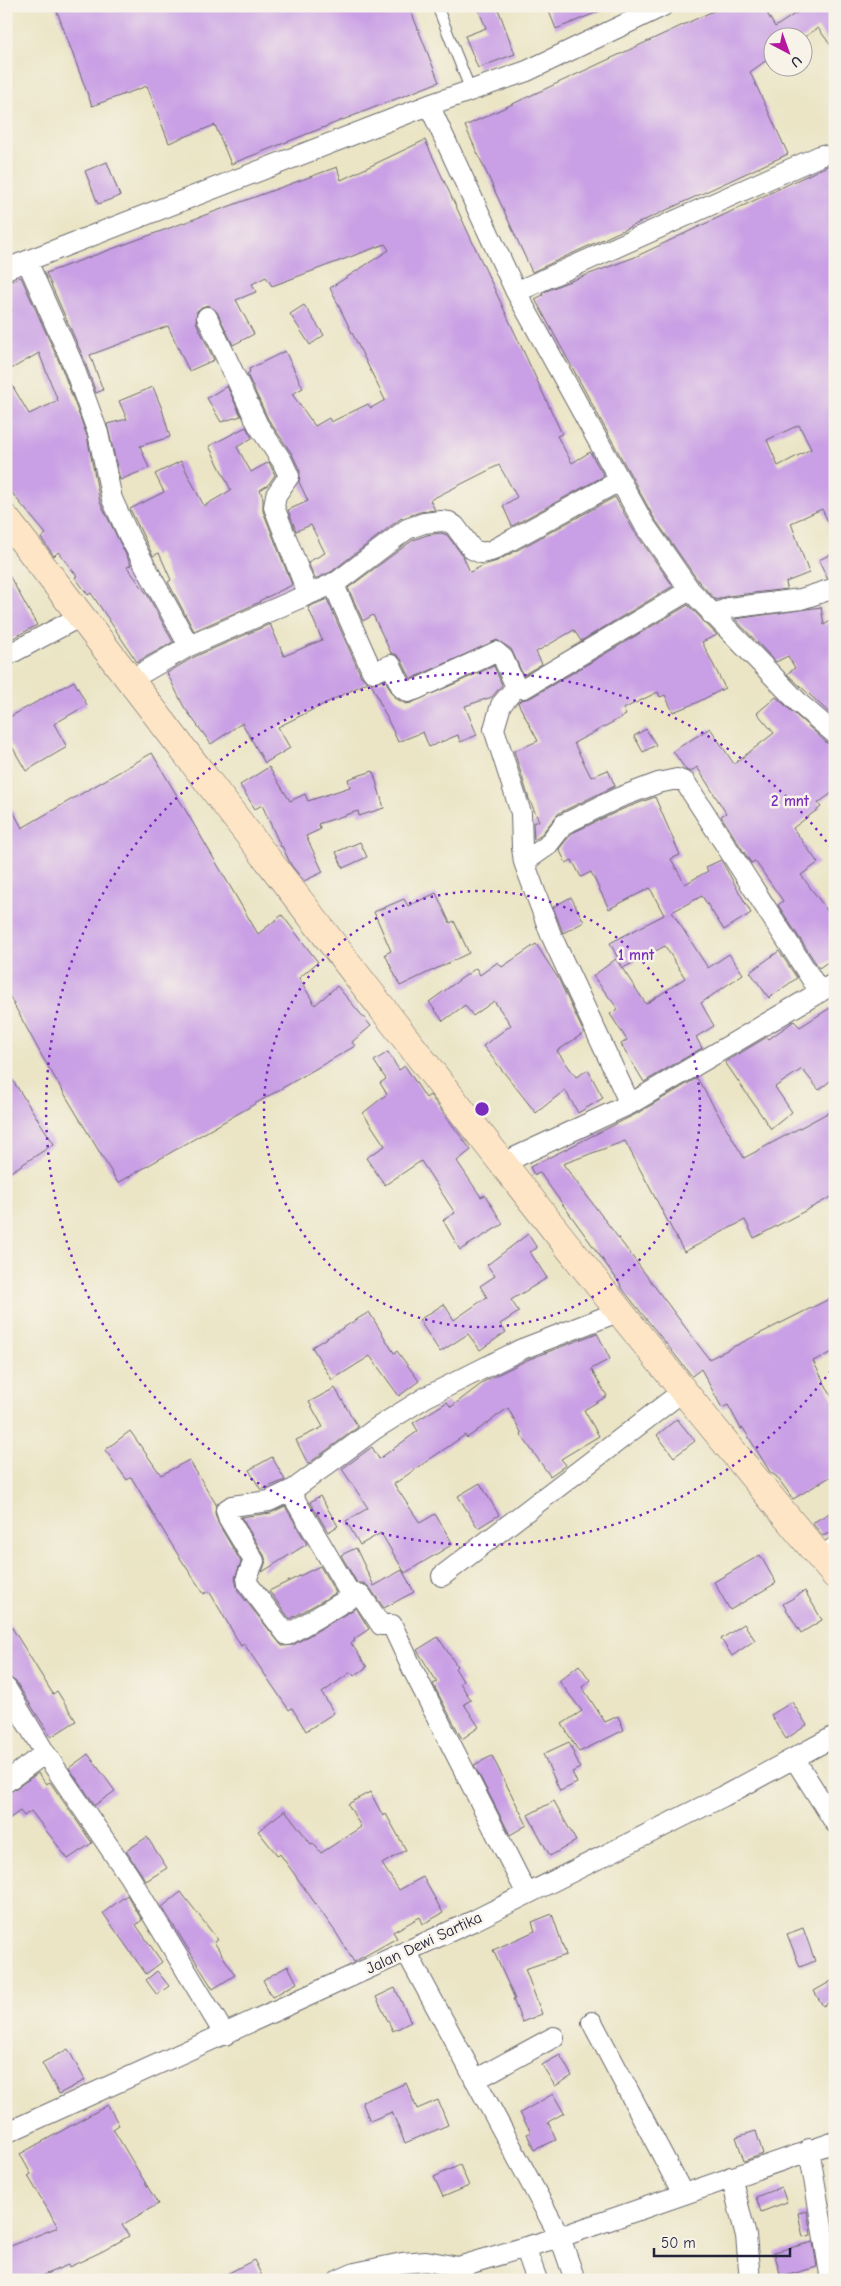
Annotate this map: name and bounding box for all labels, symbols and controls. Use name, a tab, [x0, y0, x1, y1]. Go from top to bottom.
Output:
north arrow	[764, 28, 814, 78]
text: U	[787, 52, 805, 71]
text: 2 mnt	[771, 792, 810, 810]
text: 1 mnt	[618, 946, 655, 964]
centre of rings	[473, 1100, 491, 1118]
street label: Jalan Dewi Sartika	[363, 1908, 485, 1978]
scale bar	[654, 2226, 790, 2258]
text: 50 m	[661, 2234, 696, 2252]

